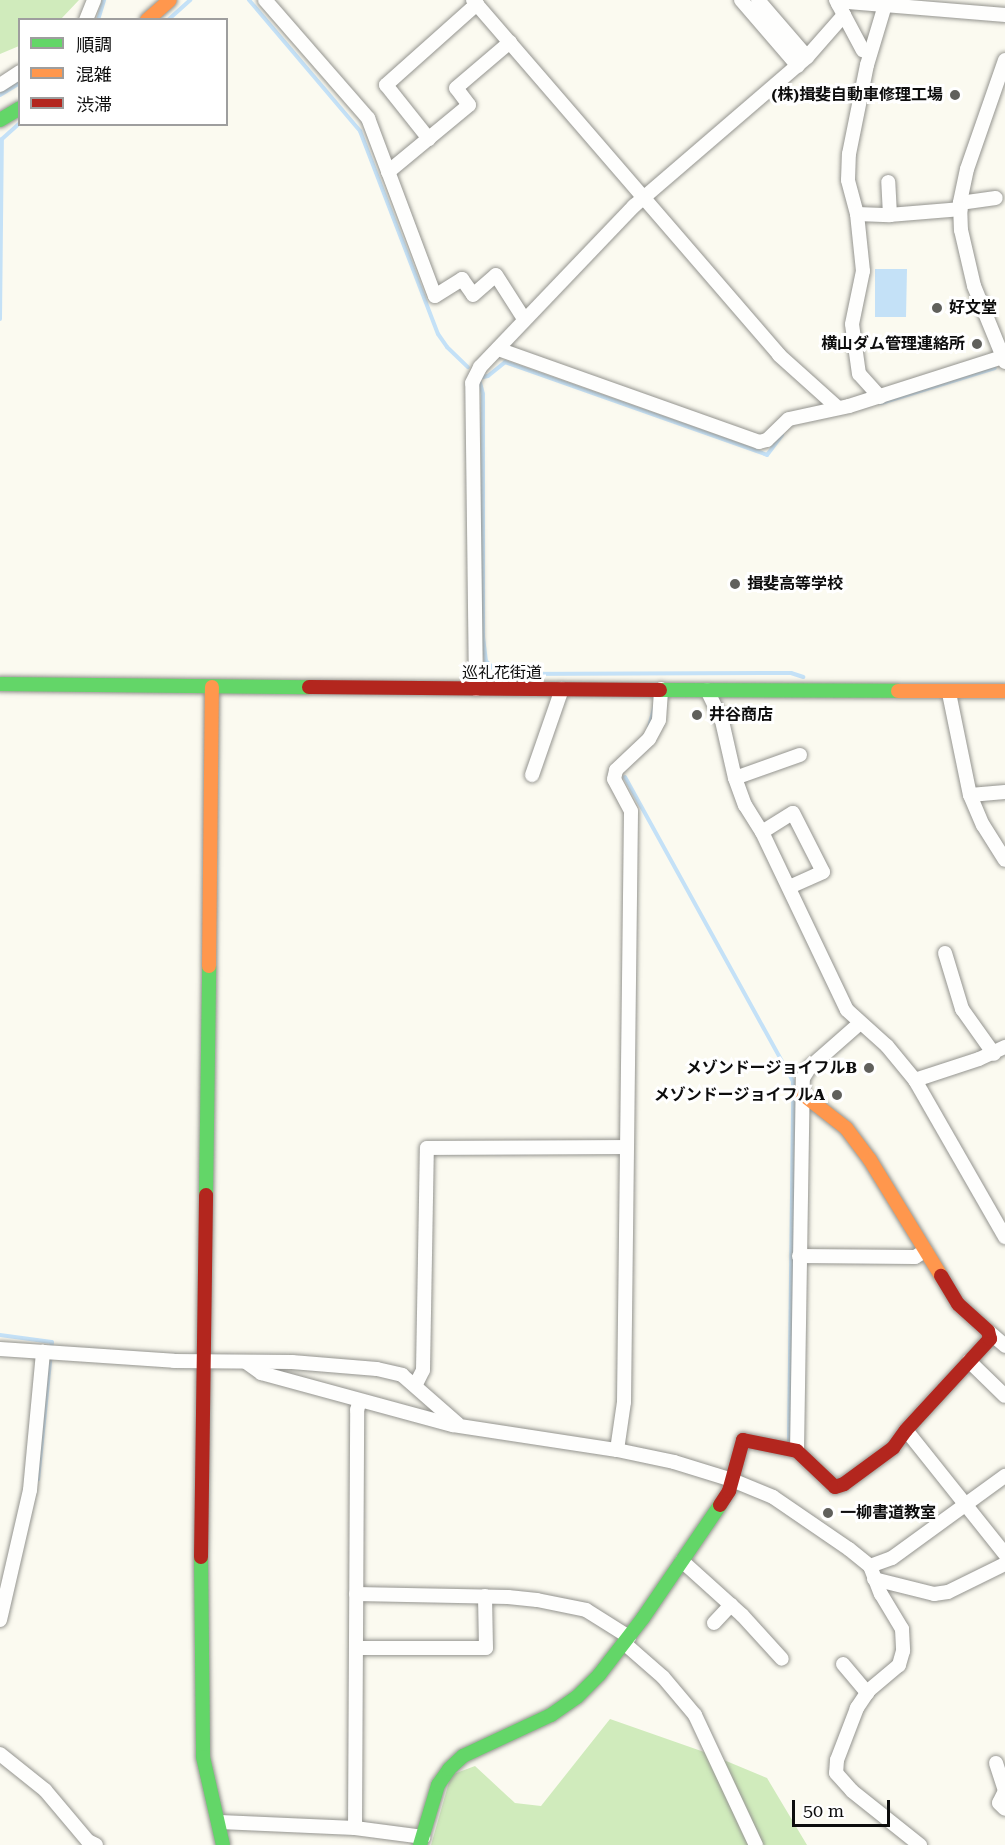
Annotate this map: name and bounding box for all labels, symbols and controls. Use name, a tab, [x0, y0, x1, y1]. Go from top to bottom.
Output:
legend	[18, 18, 228, 126]
text: 順調	[76, 34, 112, 55]
text: 混雑	[76, 64, 112, 85]
place label: (株)揖斐自動車修理工場	[772, 85, 943, 105]
marker: (株)揖斐自動車修理工場	[948, 88, 962, 102]
text: 渋滞	[76, 94, 112, 115]
place label: 好文堂	[949, 298, 997, 318]
marker: 好文堂	[930, 301, 944, 315]
place label: 横山ダム管理連絡所	[821, 334, 965, 354]
marker: 横山ダム管理連絡所	[970, 337, 984, 351]
place label: 揖斐高等学校	[747, 574, 843, 594]
marker: 揖斐高等学校	[728, 577, 742, 591]
street label: 巡礼花街道	[462, 663, 542, 683]
place label: 井谷商店	[709, 705, 773, 725]
marker: 井谷商店	[690, 708, 704, 722]
place label: メゾンドージョイフルB	[685, 1058, 857, 1078]
marker: メゾンドージョイフルB	[862, 1061, 876, 1075]
place label: メゾンドージョイフルA	[653, 1085, 825, 1105]
marker: メゾンドージョイフルA	[830, 1088, 844, 1102]
place label: 一柳書道教室	[840, 1503, 936, 1523]
marker: 一柳書道教室	[821, 1506, 835, 1520]
scale bar	[795, 1788, 892, 1826]
text: 50 m	[803, 1800, 844, 1821]

